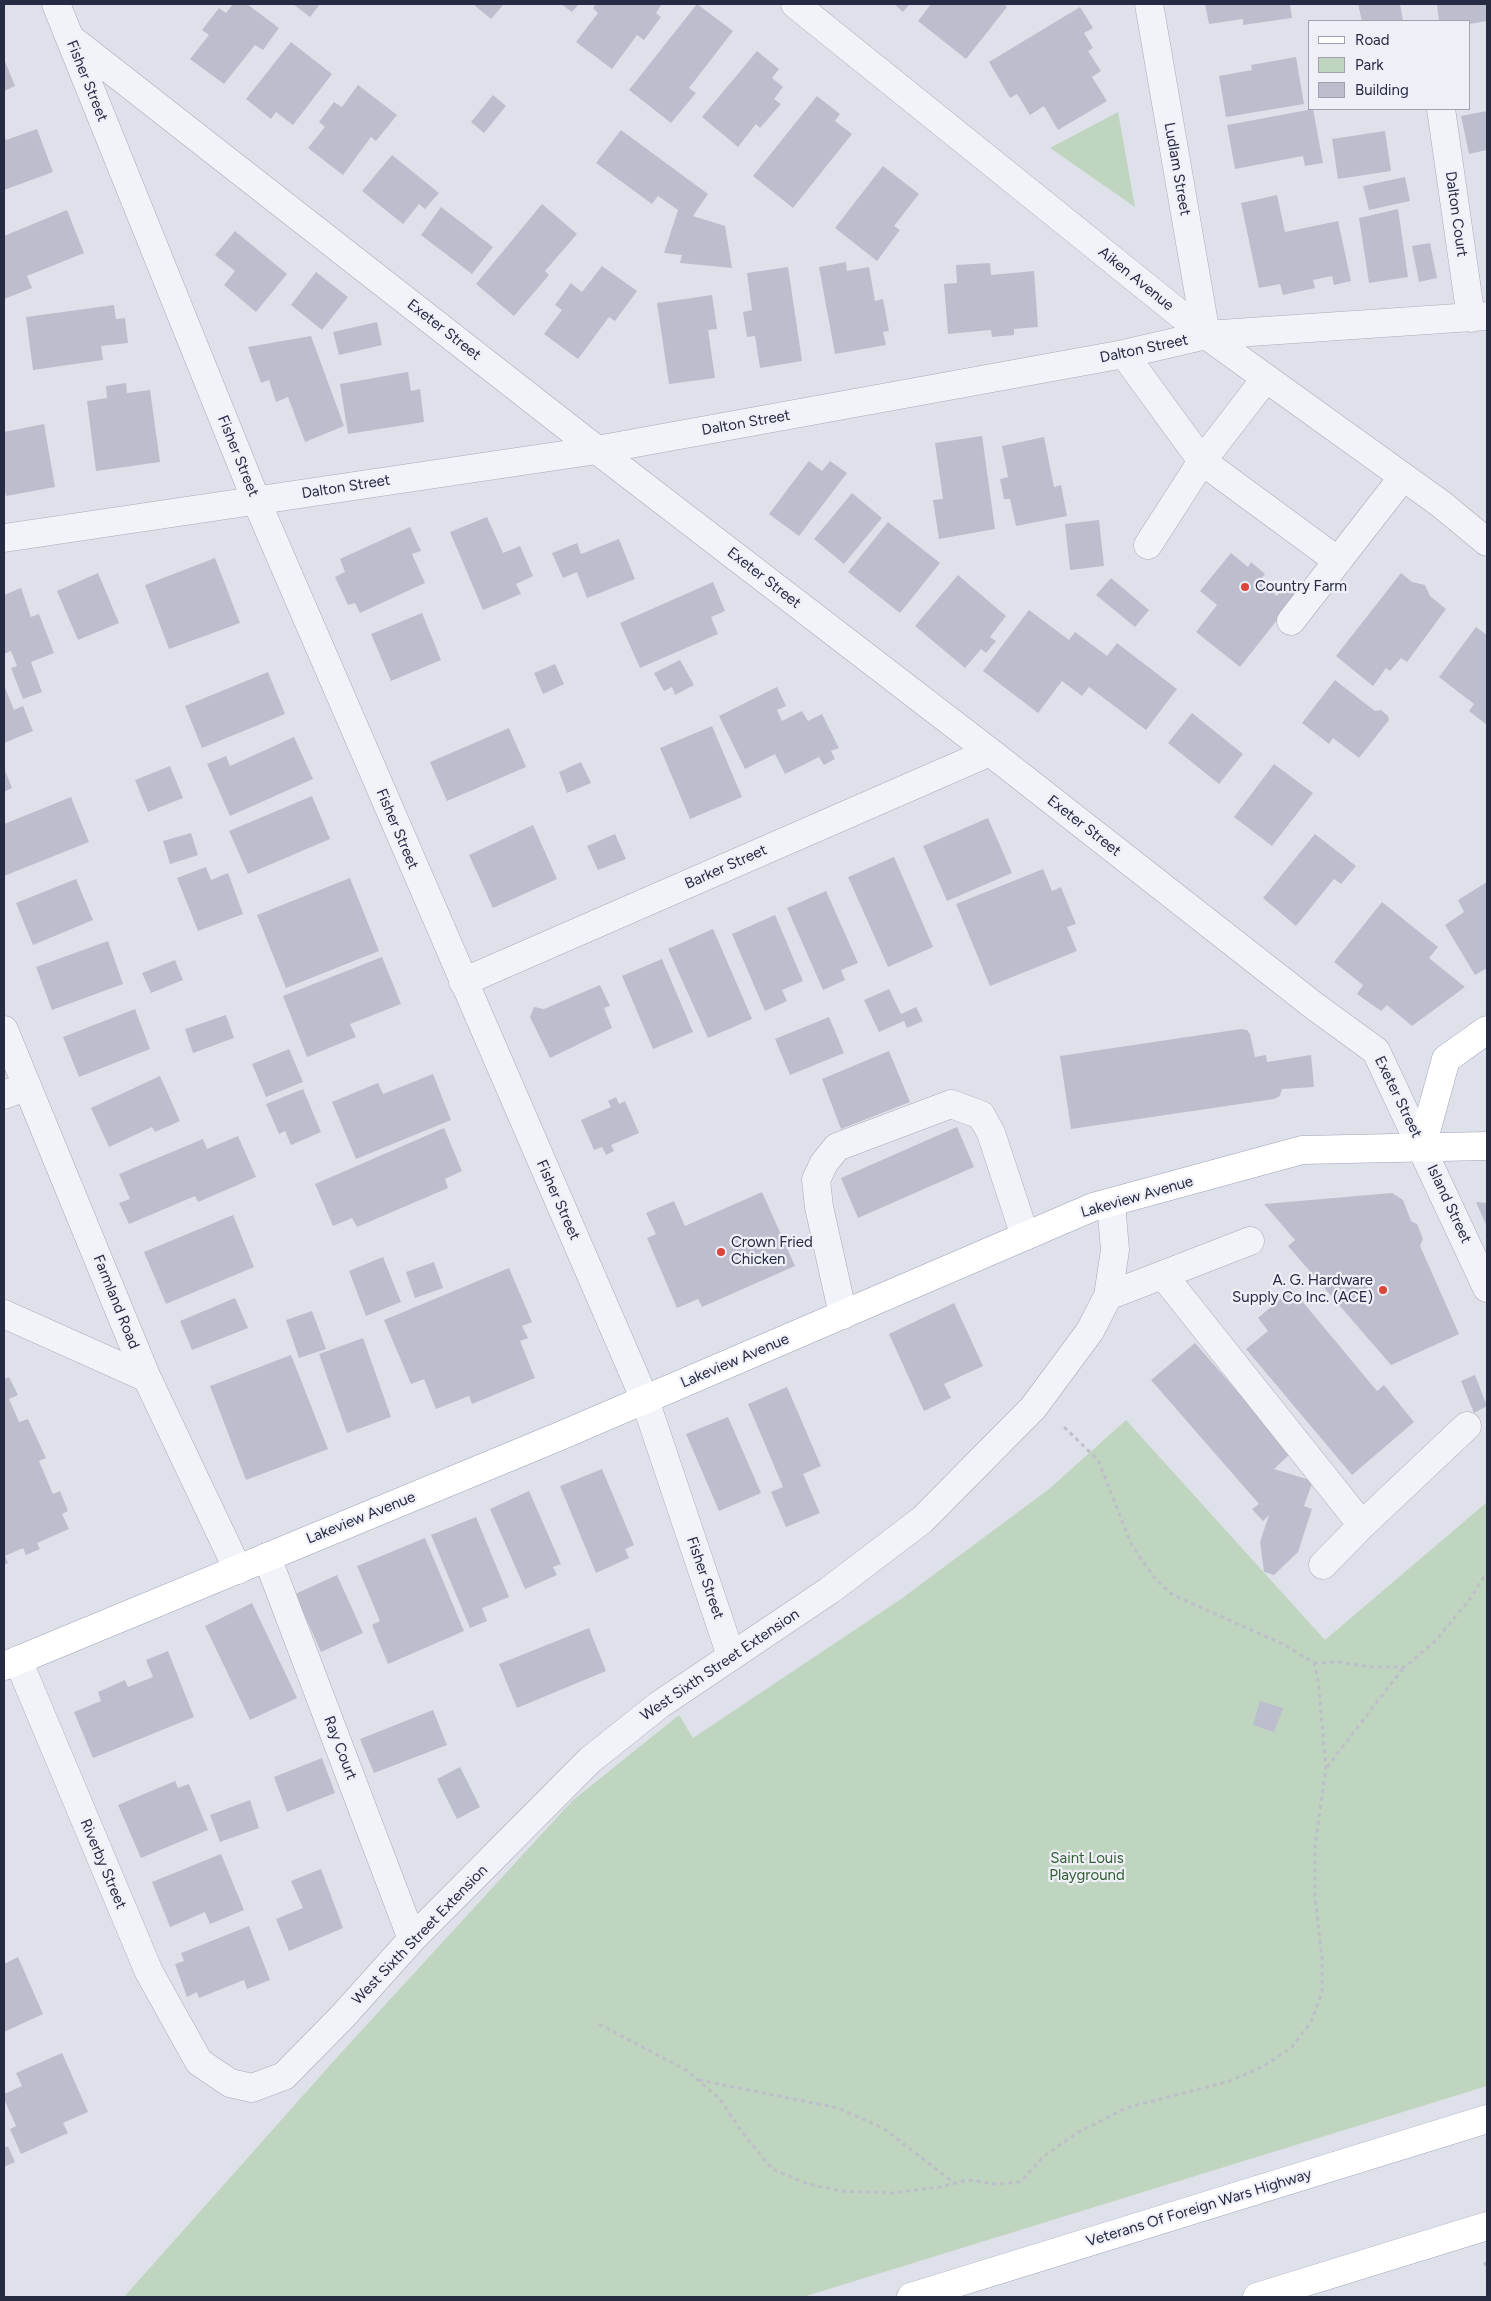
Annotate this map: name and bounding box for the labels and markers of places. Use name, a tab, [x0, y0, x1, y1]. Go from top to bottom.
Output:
place label: Country Farm	[1255, 578, 1347, 596]
marker: Country Farm	[1239, 581, 1251, 593]
place label: Crown Fried Chicken	[731, 1234, 813, 1269]
marker: Crown Fried Chicken	[715, 1246, 727, 1258]
place label: A. G. Hardware Supply Co Inc. (ACE)	[1232, 1272, 1373, 1307]
marker: A. G. Hardware Supply Co Inc. (ACE)	[1377, 1284, 1389, 1296]

